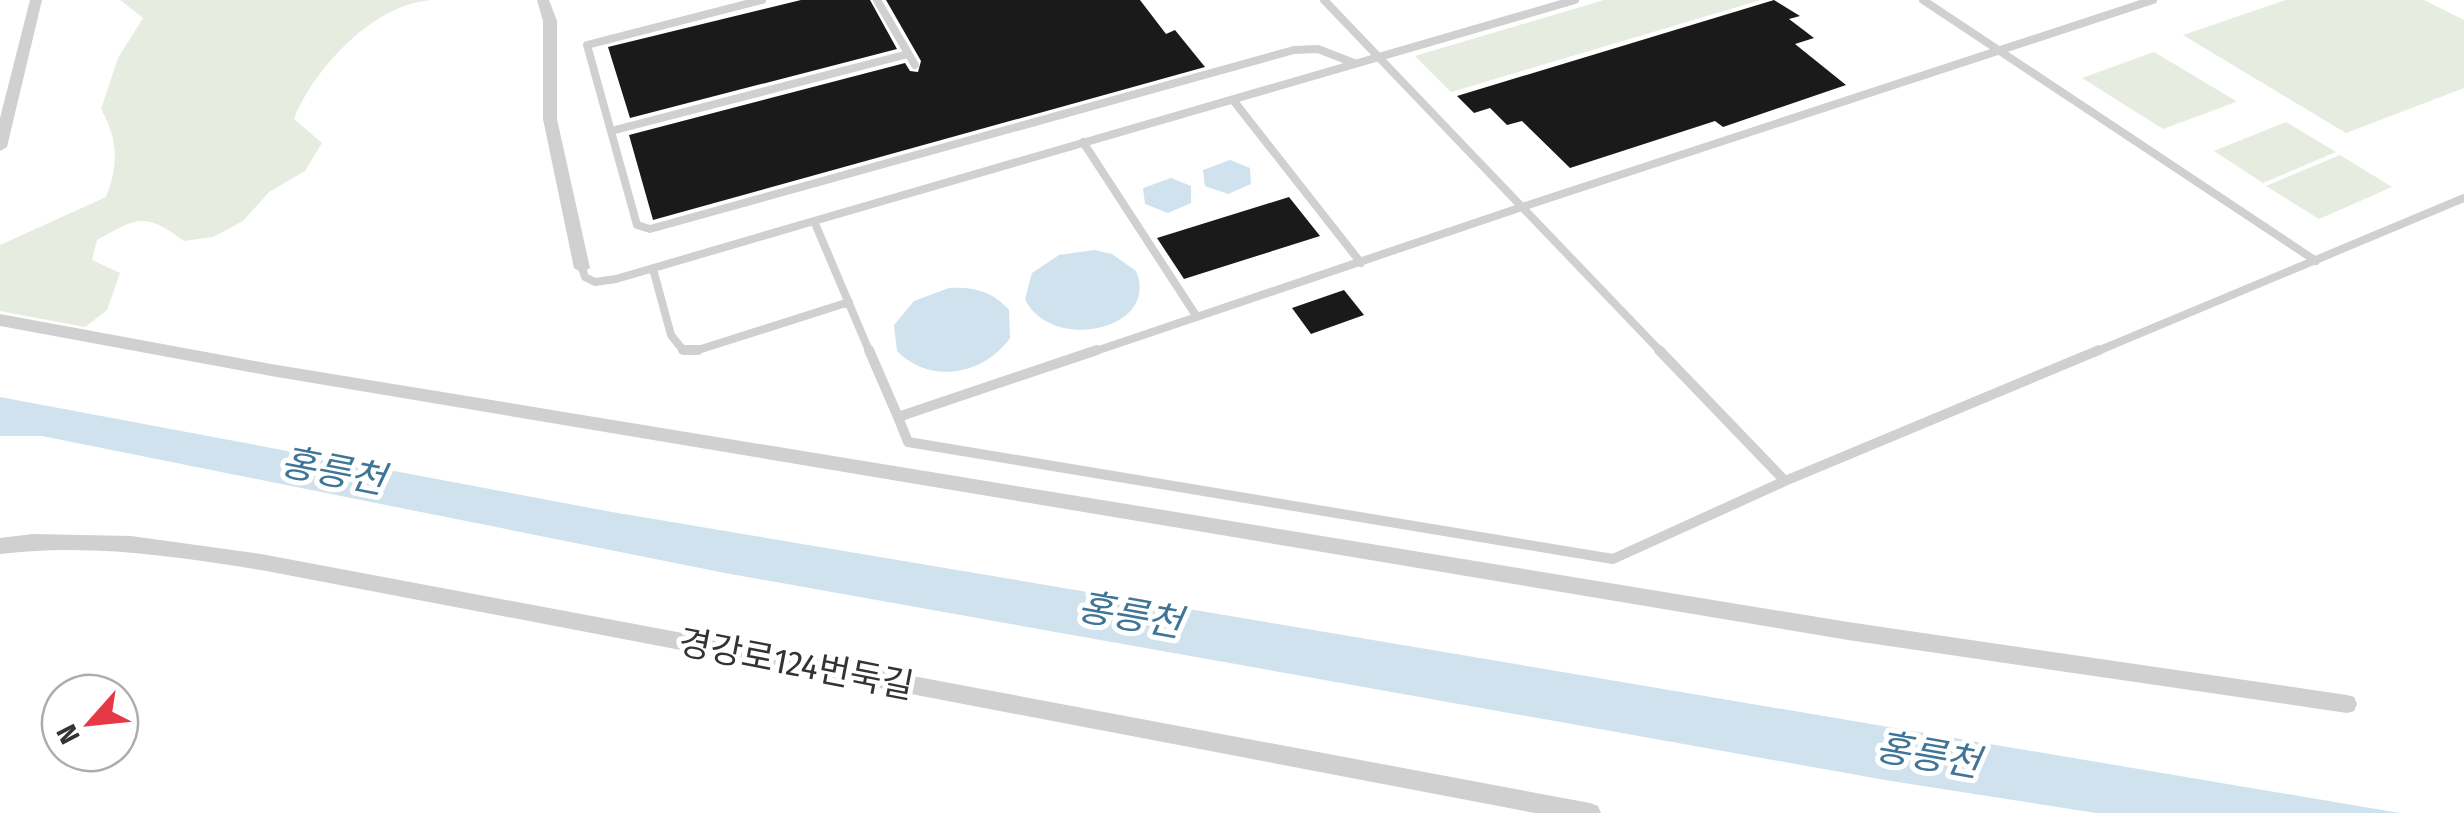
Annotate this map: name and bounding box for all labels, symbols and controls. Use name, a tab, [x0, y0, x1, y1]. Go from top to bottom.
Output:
water label: 홍릉천	[277, 438, 393, 504]
water label: 홍릉천	[1074, 583, 1190, 647]
street label: 경강로124번둑길	[675, 621, 917, 707]
north arrow	[40, 673, 140, 773]
text: N	[50, 719, 87, 749]
water label: 홍릉천	[1872, 723, 1988, 787]

